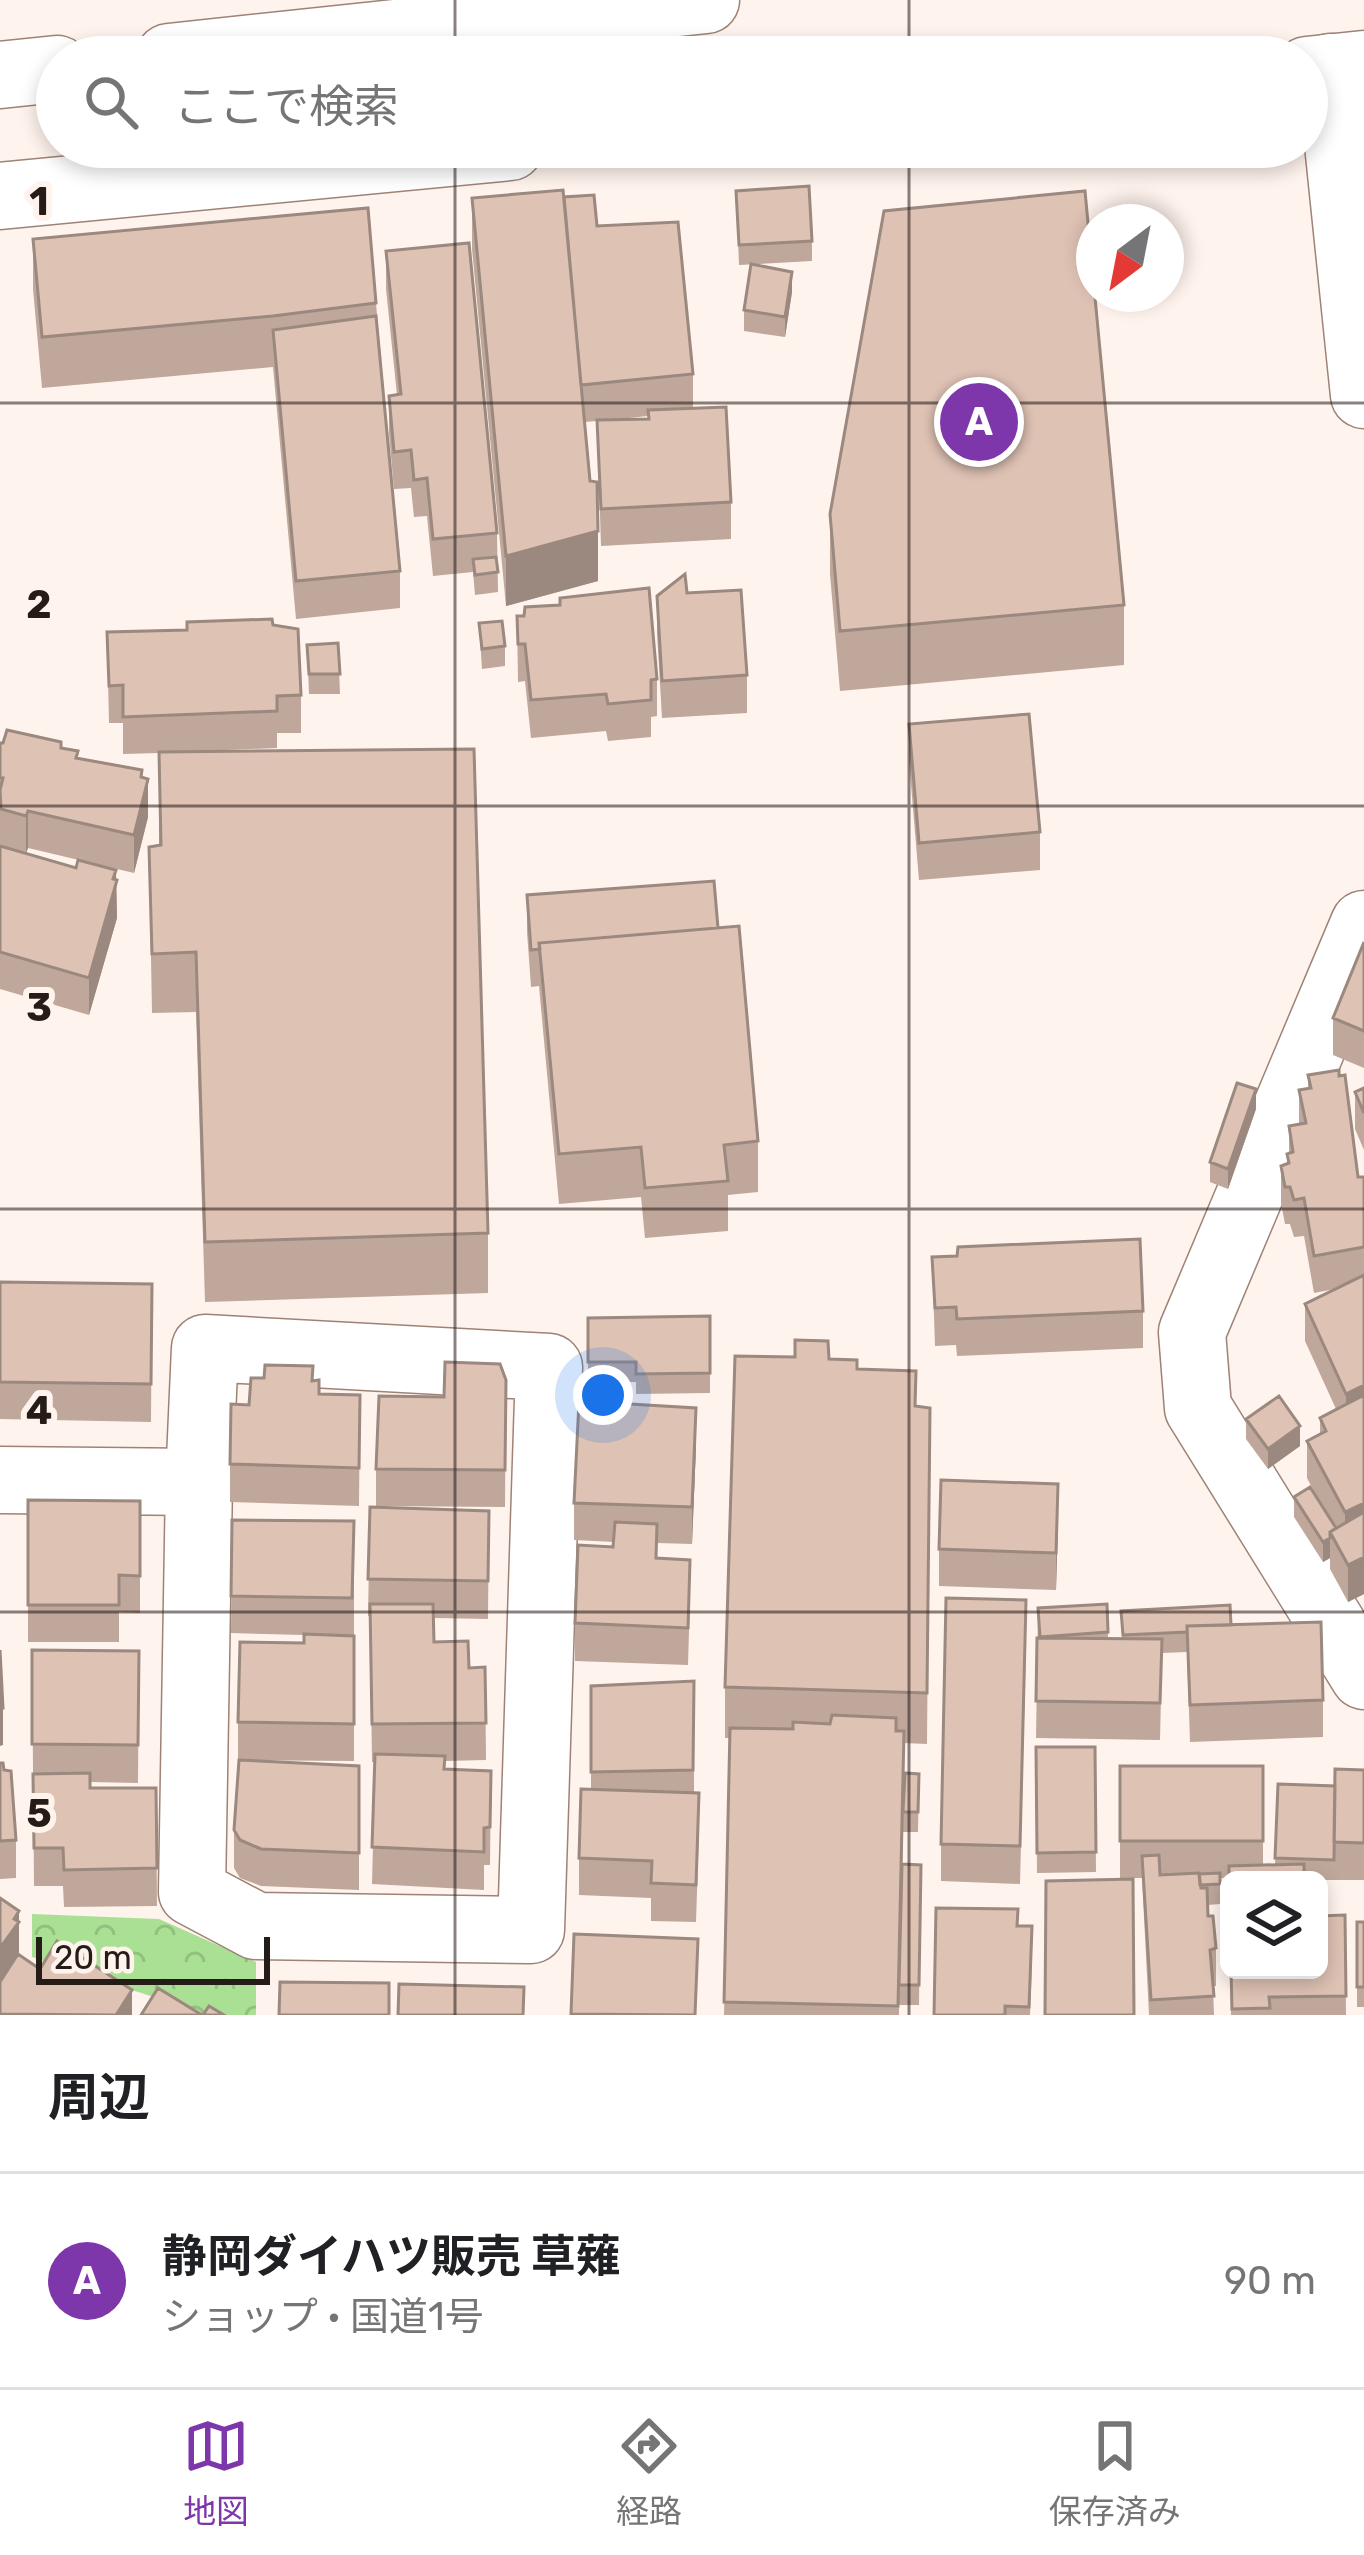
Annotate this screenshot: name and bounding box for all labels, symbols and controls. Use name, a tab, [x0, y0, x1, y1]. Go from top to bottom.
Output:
search box	[36, 36, 1328, 168]
icon: search	[78, 69, 144, 135]
text: ここで検索	[174, 80, 399, 133]
text: 1	[29, 179, 49, 225]
north arrow	[1076, 204, 1184, 312]
pin: A	[940, 377, 1018, 467]
text: 2	[26, 582, 52, 628]
text: 3	[26, 985, 52, 1031]
your location	[573, 1365, 633, 1425]
text: 4	[26, 1388, 52, 1434]
text: 5	[26, 1791, 52, 1837]
map controls	[1220, 1871, 1328, 1979]
button: layers	[1220, 1871, 1328, 1979]
scale bar	[36, 1931, 270, 1984]
text: 20 m	[54, 1938, 132, 1977]
text: 周辺	[48, 2067, 150, 2128]
text: 静岡ダイハツ販売 草薙	[162, 2230, 621, 2283]
text: A	[73, 2258, 101, 2304]
text: 90 m	[1224, 2258, 1316, 2304]
text: ショップ · 国道1号	[162, 2294, 484, 2340]
tab: 地図	[183, 2413, 249, 2533]
tab: 経路	[616, 2413, 682, 2533]
tab: 保存済み	[1049, 2413, 1181, 2533]

